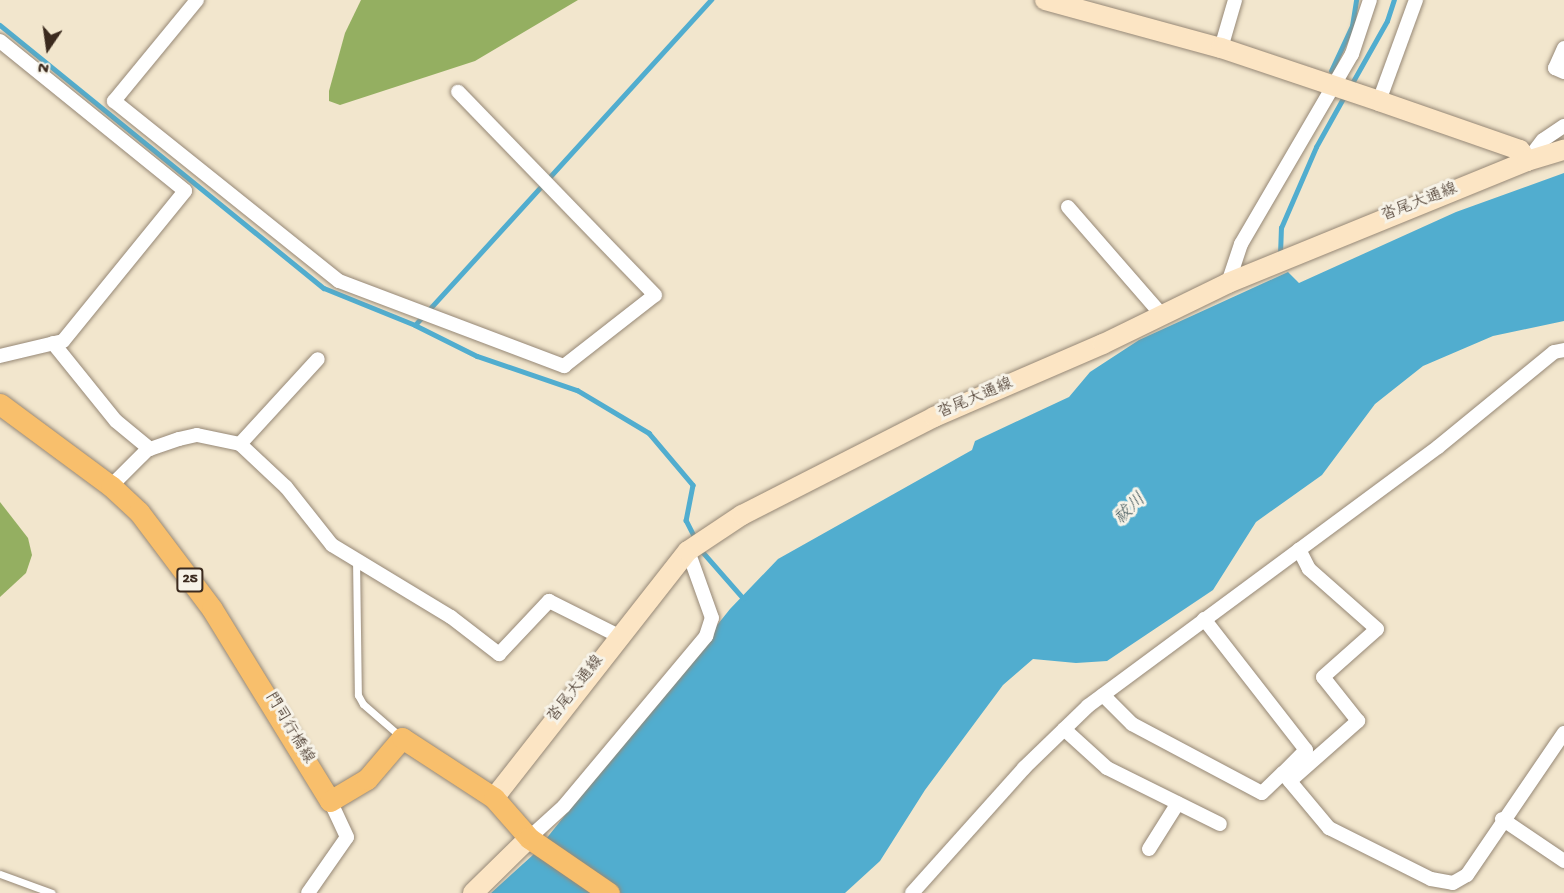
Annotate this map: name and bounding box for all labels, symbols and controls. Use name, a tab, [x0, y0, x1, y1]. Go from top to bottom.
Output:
north arrow	[18, 18, 78, 78]
text: N	[37, 56, 51, 76]
street label: 沓尾大通線	[1379, 181, 1461, 227]
street label: 沓尾大通線	[935, 376, 1017, 424]
water label: 祓川	[1111, 490, 1151, 530]
road number: 25	[175, 568, 205, 592]
street label: 沓尾大通線	[545, 653, 609, 727]
street label: 門司行橋線	[259, 690, 317, 768]

